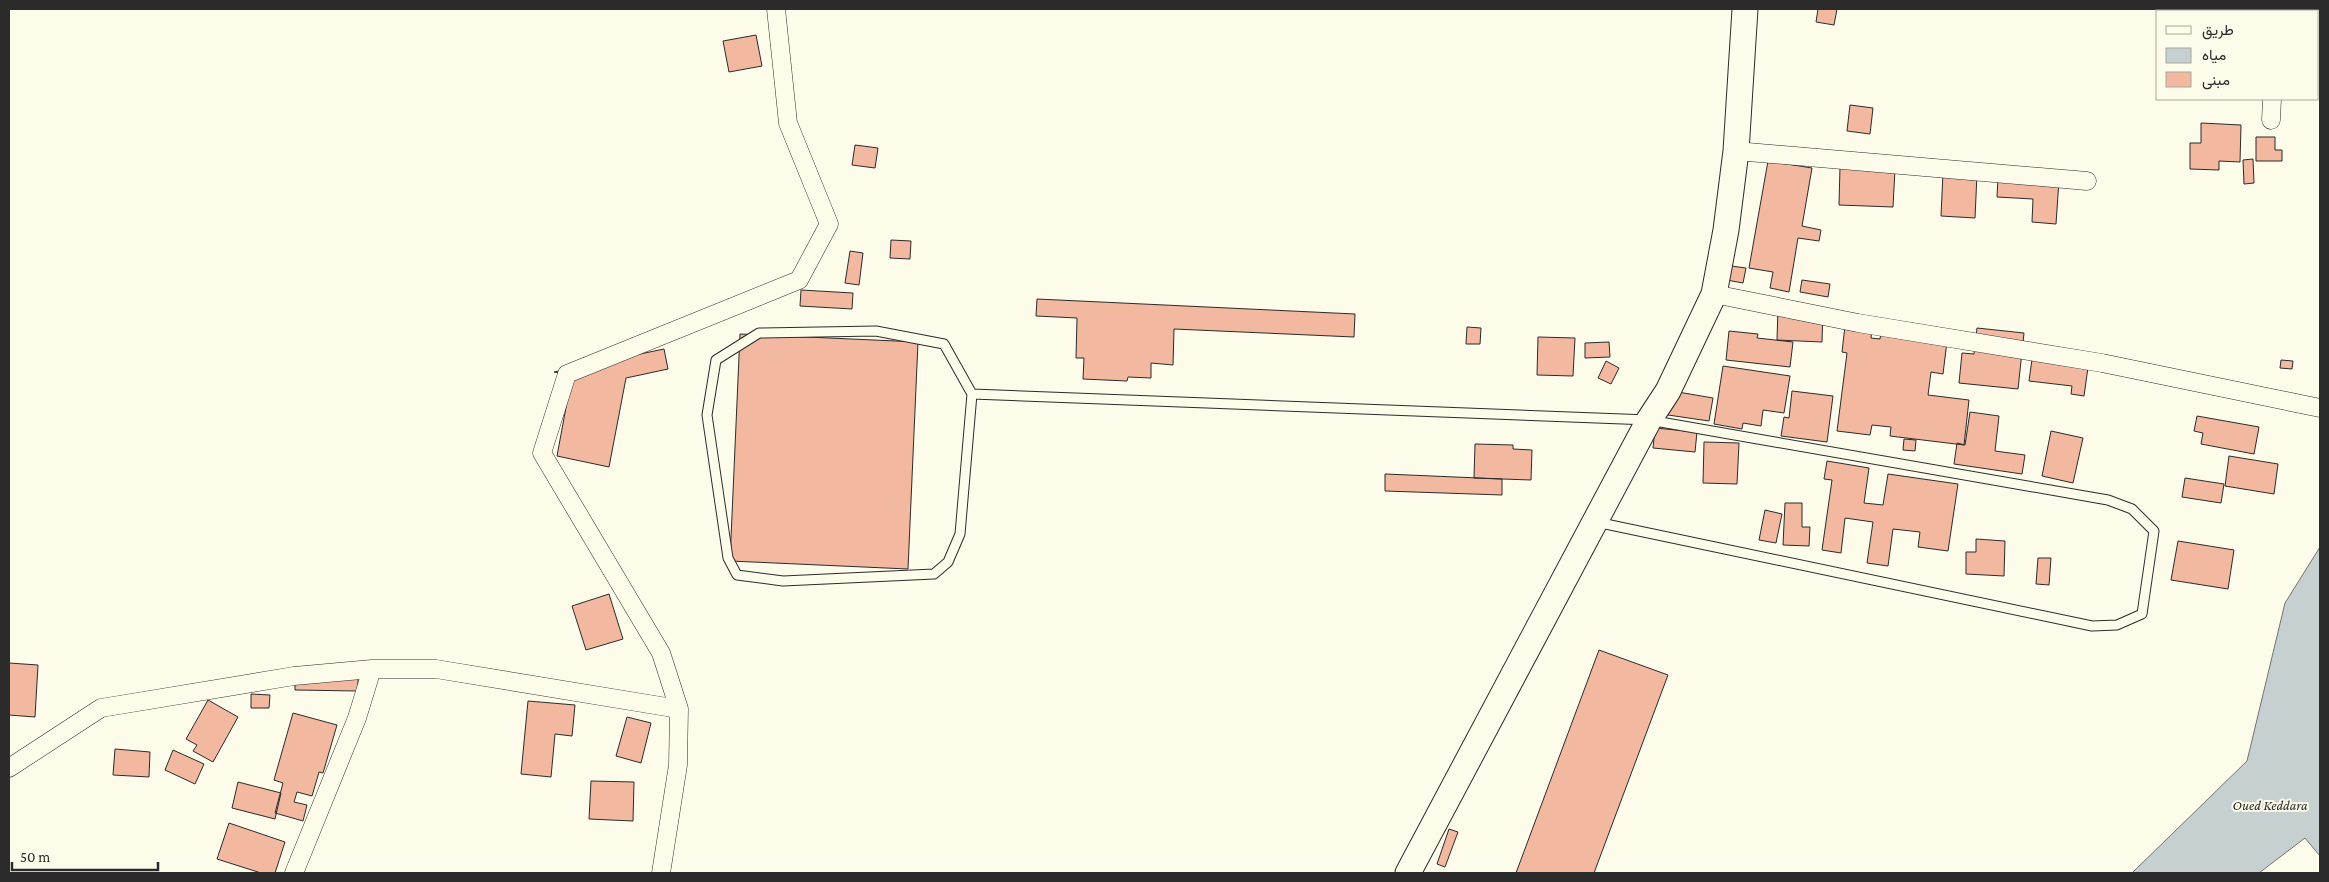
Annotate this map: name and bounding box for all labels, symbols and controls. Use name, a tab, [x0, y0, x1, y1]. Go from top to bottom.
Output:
legend	[2156, 10, 2319, 100]
text: طريق	[2202, 22, 2234, 40]
text: مياه	[2202, 47, 2226, 64]
text: مبنى	[2202, 72, 2230, 90]
water label: Oued Keddara	[2233, 797, 2308, 813]
scale bar	[12, 840, 159, 872]
text: 50 m	[20, 849, 50, 865]

